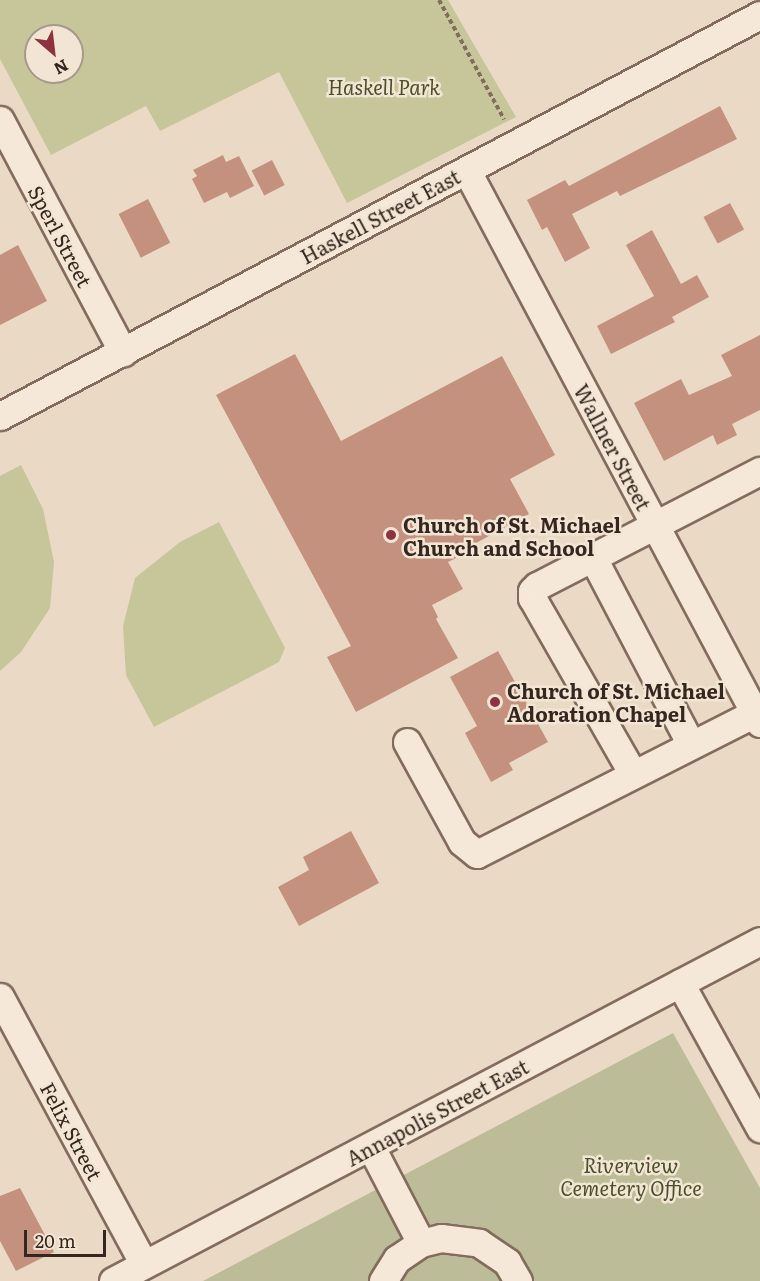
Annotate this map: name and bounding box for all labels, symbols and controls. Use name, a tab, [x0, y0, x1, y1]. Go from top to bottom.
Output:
north arrow	[24, 24, 84, 84]
text: N	[50, 54, 73, 82]
park label: Haskell Park	[328, 74, 440, 98]
street label: Haskell Street East	[296, 164, 464, 268]
street label: Sperl Street	[24, 181, 98, 291]
street label: Wallner Street	[570, 380, 656, 514]
place label: Church of St. Michael Church and School	[403, 512, 621, 559]
marker: Church of St. Michael Church and School	[384, 528, 398, 542]
place label: Church of St. Michael Adoration Chapel	[507, 678, 725, 725]
marker: Church of St. Michael Adoration Chapel	[488, 695, 502, 709]
street label: Annapolis Street East	[342, 1054, 532, 1170]
street label: Felix Street	[36, 1078, 108, 1184]
park label: Riverview Cemetery Office	[560, 1152, 702, 1199]
scale bar	[27, 1218, 110, 1256]
text: 20 m	[35, 1227, 76, 1254]

